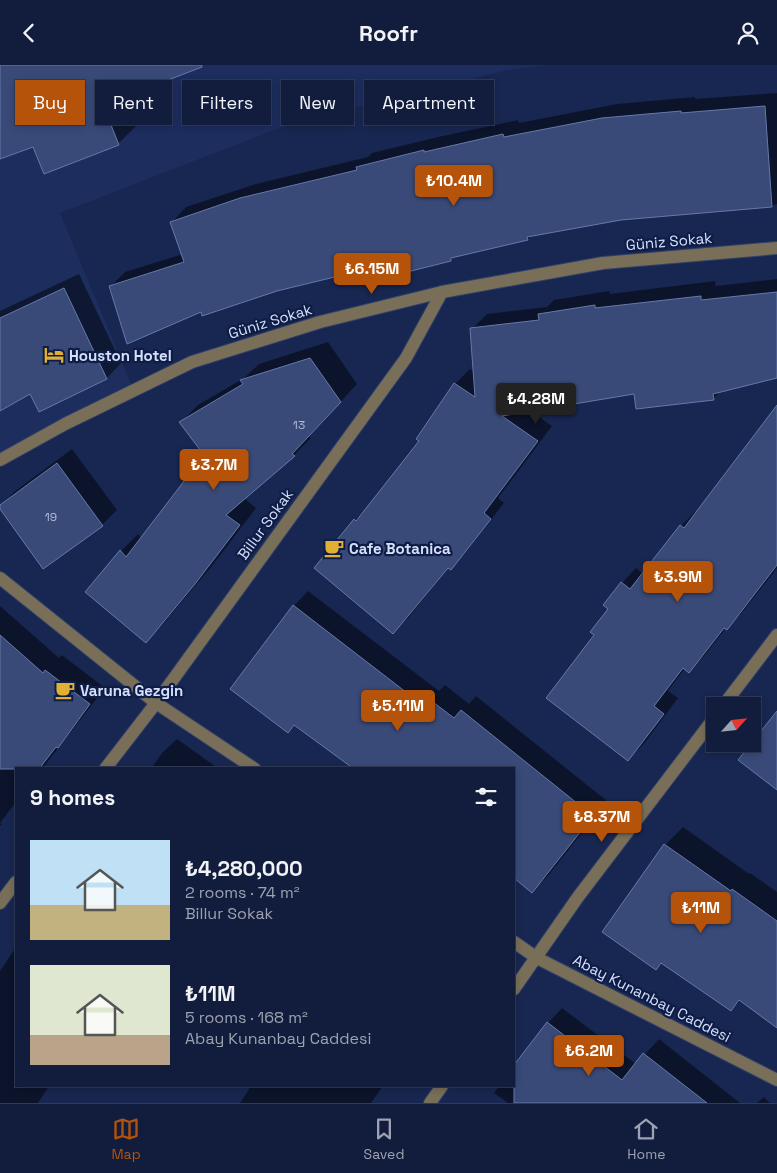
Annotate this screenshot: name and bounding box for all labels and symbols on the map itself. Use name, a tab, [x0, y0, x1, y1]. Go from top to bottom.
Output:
pin: ₺10.4M	[413, 165, 495, 207]
street label: Güniz Sokak	[625, 228, 713, 254]
pin: ₺6.15M	[331, 253, 413, 295]
street label: Güniz Sokak	[226, 299, 314, 343]
hotel icon: Houston Hotel	[43, 344, 65, 366]
place label: Houston Hotel	[69, 346, 172, 365]
pin: ₺4.28M	[495, 383, 577, 425]
house number: 13	[293, 417, 305, 433]
pin: ₺3.7M	[179, 449, 249, 491]
street label: Billur Sokak	[233, 485, 297, 563]
house number: 19	[45, 509, 57, 525]
cafe icon: Cafe Botanica	[323, 537, 345, 559]
place label: Cafe Botanica	[349, 539, 451, 558]
pin: ₺3.9M	[643, 561, 713, 603]
cafe icon: Varuna Gezgin	[54, 679, 76, 701]
place label: Varuna Gezgin	[80, 681, 183, 700]
pin: ₺5.11M	[357, 689, 439, 732]
north arrow	[706, 697, 761, 753]
pin: ₺8.37M	[561, 801, 643, 843]
pin: ₺11M	[671, 891, 731, 934]
street label: Abay Kunanbay Caddesi	[570, 950, 734, 1046]
pin: ₺6.2M	[554, 1035, 624, 1077]

